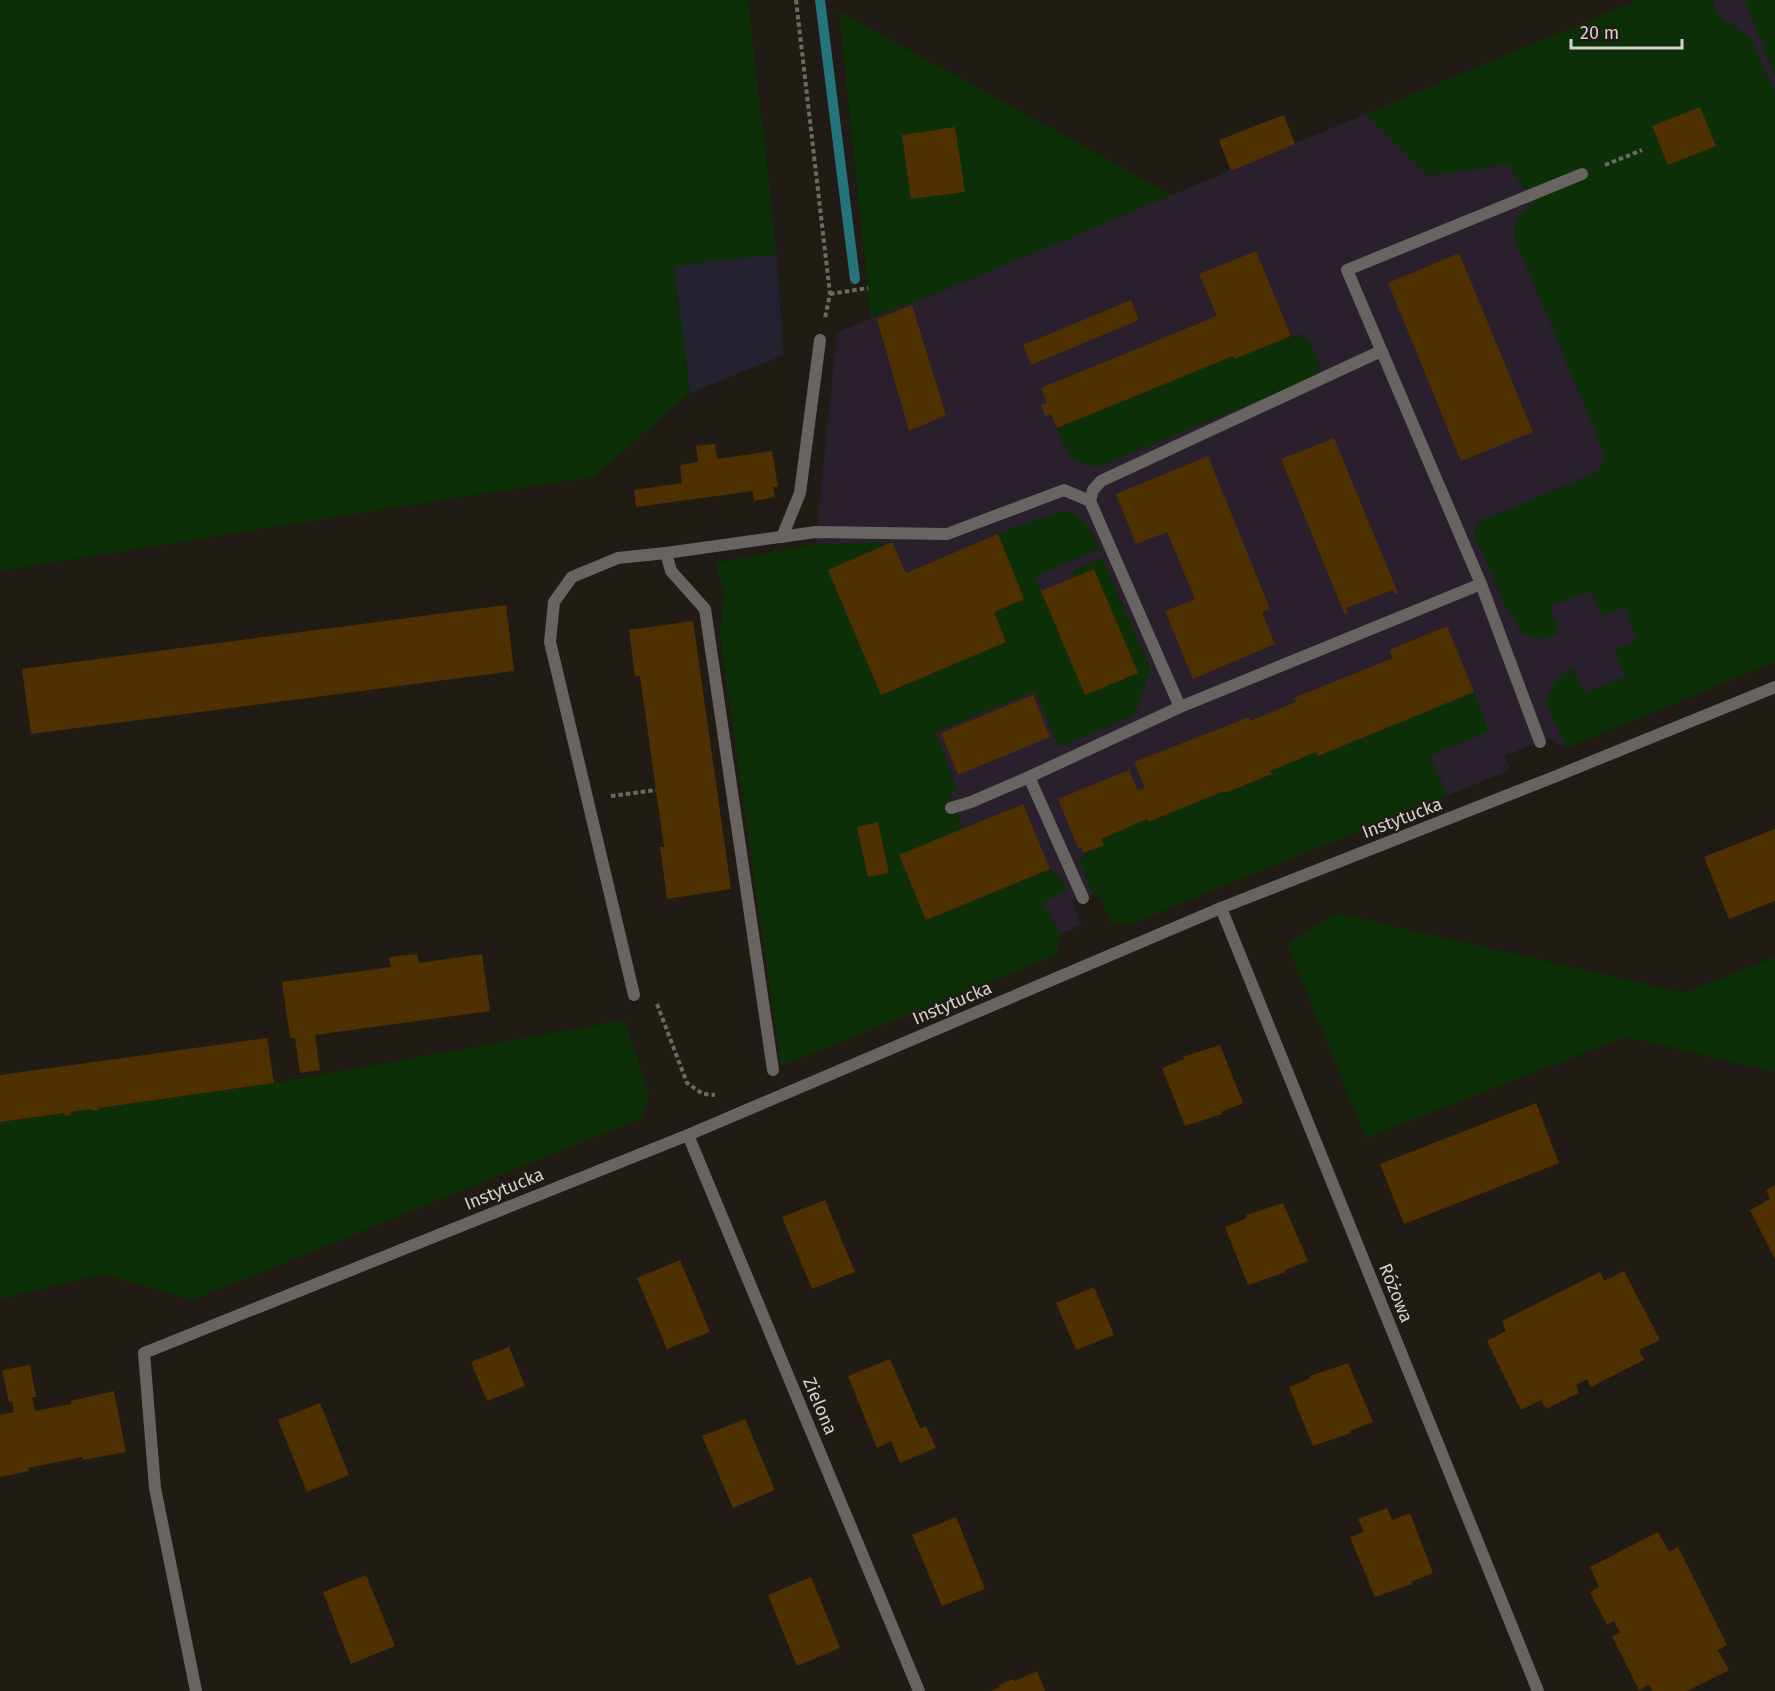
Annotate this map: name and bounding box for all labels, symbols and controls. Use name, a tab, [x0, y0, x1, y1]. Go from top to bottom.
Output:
scale bar	[1571, 12, 1682, 50]
text: 20 m	[1580, 22, 1619, 44]
street label: Instytucka	[1359, 793, 1445, 843]
street label: Instytucka	[909, 976, 995, 1030]
street label: Instytucka	[461, 1163, 547, 1215]
street label: Różowa	[1374, 1260, 1418, 1326]
street label: Zielona	[798, 1374, 842, 1438]

